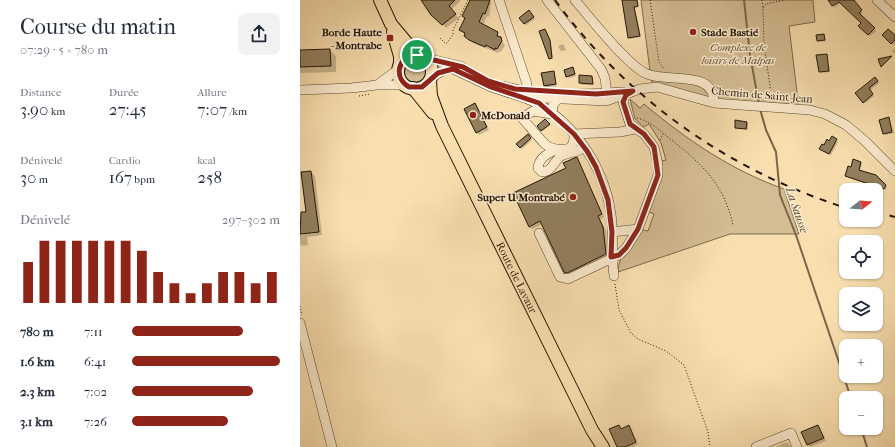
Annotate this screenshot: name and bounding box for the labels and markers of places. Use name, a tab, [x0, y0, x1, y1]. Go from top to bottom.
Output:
place label: Borde Haute - Montrabe	[322, 26, 383, 52]
place label: Stade Bastié	[701, 26, 759, 39]
marker: Stade Bastié	[688, 27, 698, 37]
marker: Borde Haute - Montrabe	[385, 33, 395, 43]
pin	[400, 38, 434, 72]
place label: McDonald	[480, 109, 531, 122]
marker: McDonald	[468, 110, 478, 120]
place label: Super U Montrabé	[477, 191, 566, 204]
marker: Super U Montrabé	[568, 192, 578, 202]

